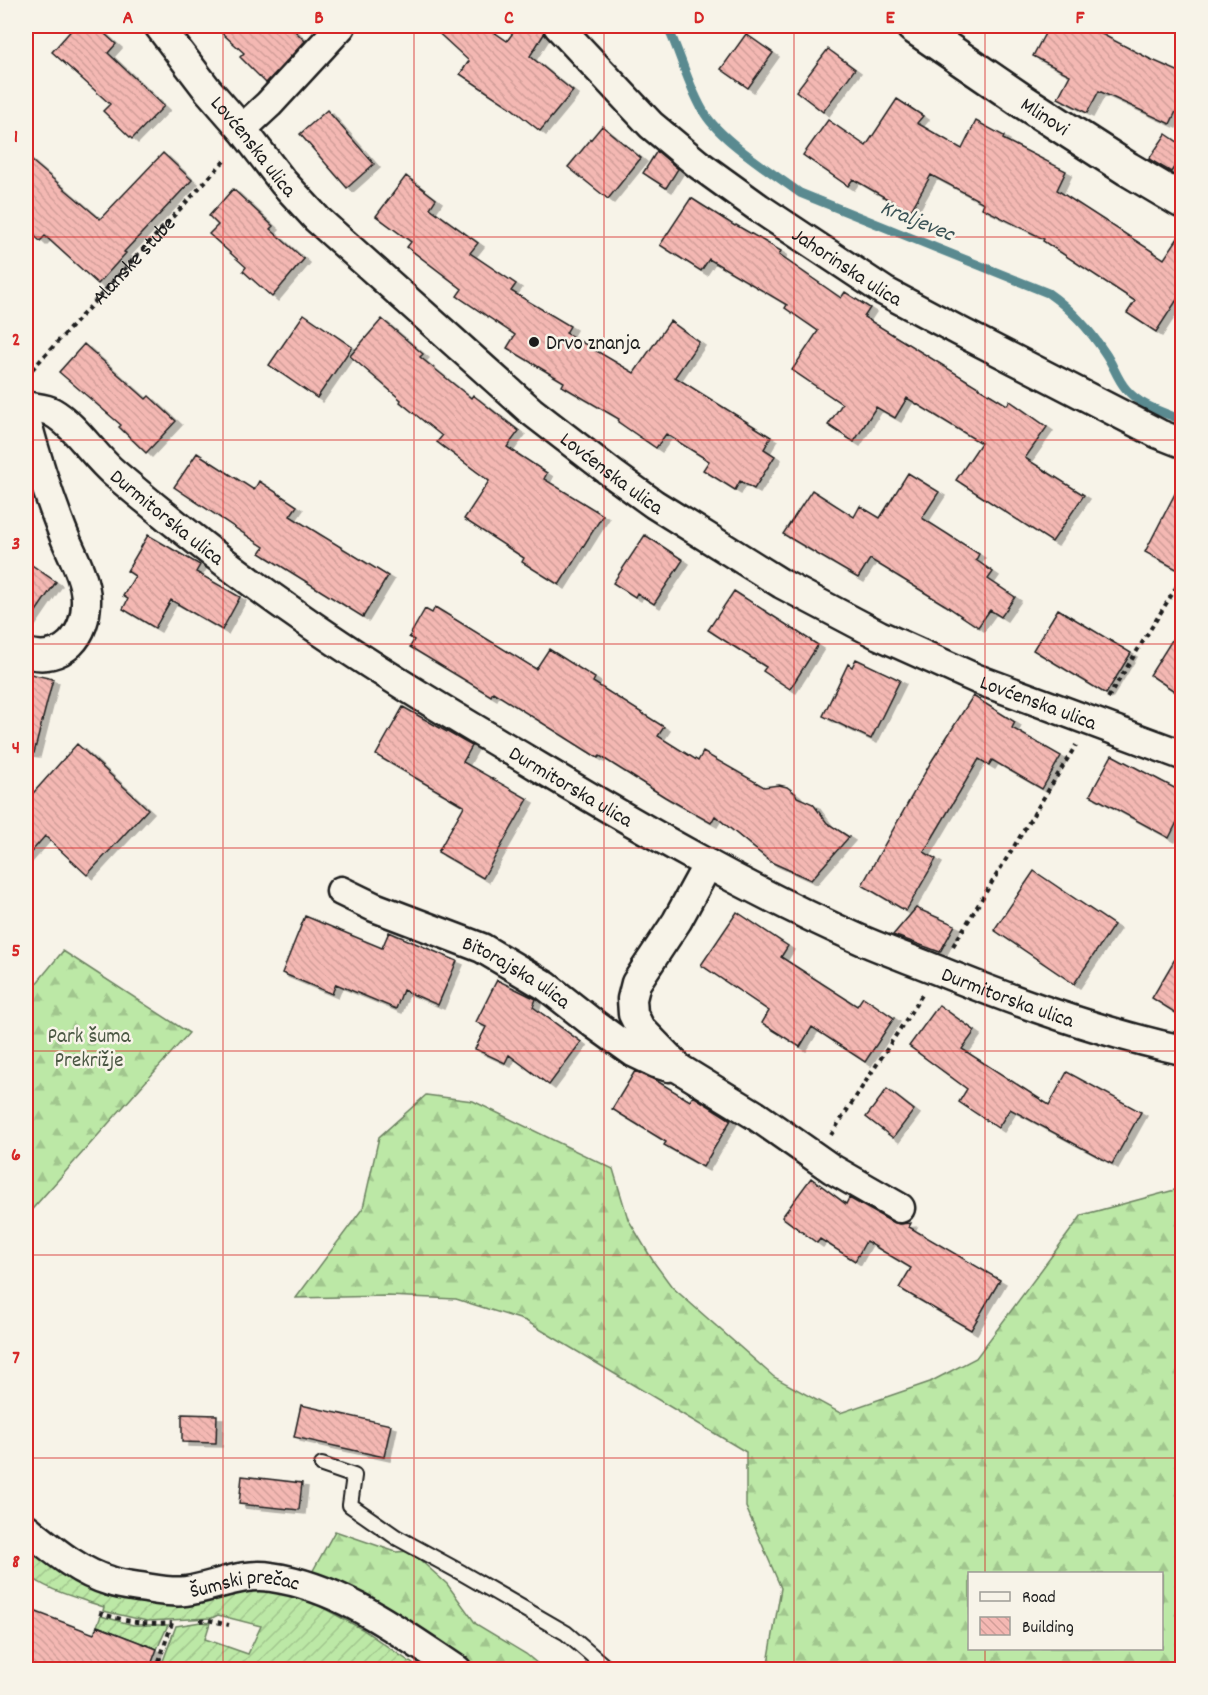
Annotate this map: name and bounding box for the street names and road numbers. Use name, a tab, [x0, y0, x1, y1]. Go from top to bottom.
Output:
street label: Lovćenska ulica	[202, 91, 303, 206]
street label: Mlinovi	[1013, 91, 1074, 145]
street label: Alanske stube	[86, 211, 184, 313]
street label: Jahorinska ulica	[785, 222, 907, 316]
street label: Lovćenska ulica	[552, 426, 669, 525]
street label: Durmitorska ulica	[102, 463, 230, 575]
street label: Lovćenska ulica	[975, 669, 1101, 740]
street label: Durmitorska ulica	[502, 740, 638, 837]
street label: Bitorajska ulica	[457, 930, 577, 1019]
street label: Durmitorska ulica	[936, 961, 1078, 1038]
street label: Šumski prečac	[188, 1564, 303, 1608]

